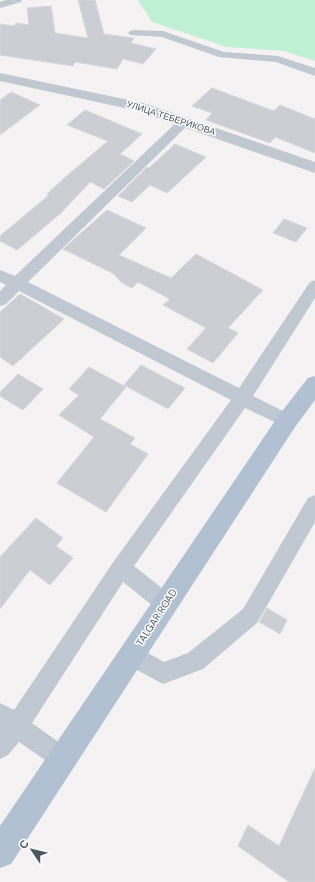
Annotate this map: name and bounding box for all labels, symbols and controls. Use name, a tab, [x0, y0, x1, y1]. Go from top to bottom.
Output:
street label: УЛИЦА ТЕБЕРИКОВА	[125, 98, 217, 138]
street label: TALGAR ROAD	[133, 586, 180, 648]
north arrow	[12, 830, 52, 870]
text: С	[16, 837, 32, 852]

